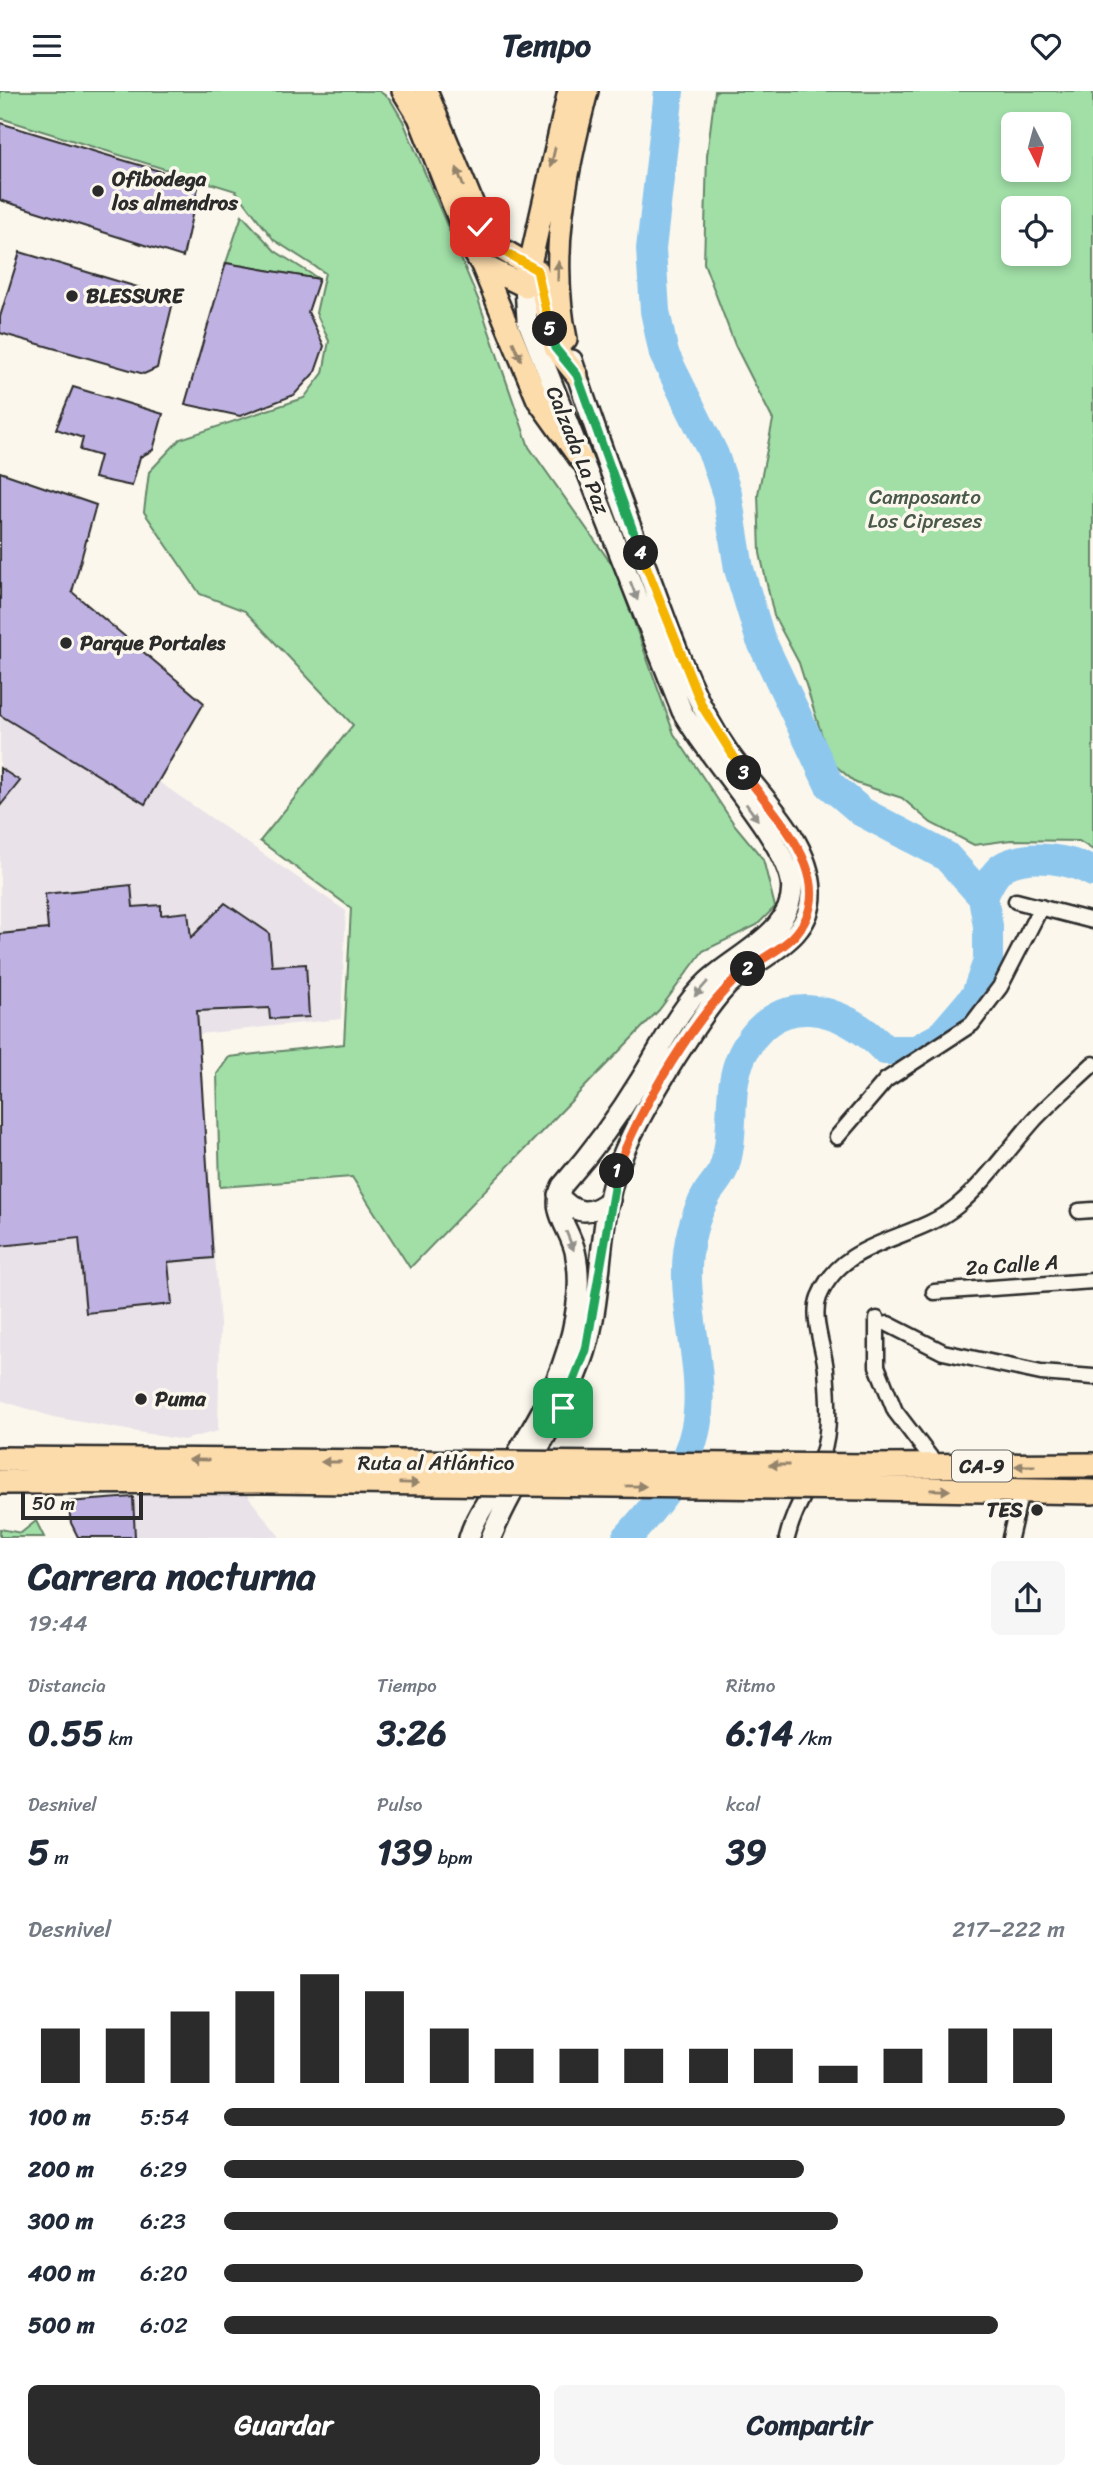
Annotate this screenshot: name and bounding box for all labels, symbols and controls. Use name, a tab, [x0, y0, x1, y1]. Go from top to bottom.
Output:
text: Tempo	[502, 17, 591, 74]
icon: menu	[28, 27, 66, 65]
icon: heart	[1027, 27, 1065, 65]
north arrow	[1001, 112, 1071, 182]
map controls	[1001, 112, 1071, 266]
one-way arrow	[547, 146, 558, 168]
place label: Ofibodega los almendros	[111, 160, 238, 222]
one-way arrow	[455, 166, 466, 187]
marker: Ofibodega los almendros	[90, 183, 106, 199]
button: locate	[1001, 196, 1071, 266]
pin	[450, 197, 510, 257]
icon: check	[461, 208, 499, 246]
one-way arrow	[552, 260, 564, 282]
place label: BLESSURE	[86, 277, 185, 315]
marker: BLESSURE	[64, 288, 80, 304]
pin: 5	[532, 311, 568, 347]
text: 5	[544, 312, 555, 345]
one-way arrow	[511, 340, 522, 361]
street label: Calzada La Paz	[535, 380, 621, 521]
park label: Camposanto Los Cipreses	[868, 478, 982, 540]
pin: 4	[624, 535, 658, 571]
text: 4	[635, 536, 646, 569]
one-way arrow	[629, 581, 640, 602]
place label: Parque Portales	[80, 624, 226, 662]
marker: Parque Portales	[58, 635, 74, 651]
pin: 3	[726, 755, 762, 791]
text: 3	[738, 756, 749, 789]
one-way arrow	[744, 803, 758, 821]
pin: 2	[730, 951, 766, 987]
text: 2	[742, 952, 753, 985]
one-way arrow	[693, 980, 709, 998]
pin: 1	[600, 1153, 634, 1189]
text: 1	[612, 1154, 621, 1187]
one-way arrow	[565, 1231, 576, 1252]
street label: 2a Calle A	[964, 1243, 1060, 1287]
pin	[533, 1378, 593, 1438]
place label: Puma	[155, 1380, 207, 1418]
icon: arrive	[544, 1389, 582, 1427]
marker: Puma	[133, 1391, 149, 1407]
street label: Ruta al Atlántico	[358, 1444, 515, 1482]
road number: CA-9	[952, 1450, 1012, 1481]
one-way arrow	[188, 1454, 210, 1465]
one-way arrow	[320, 1456, 342, 1468]
one-way arrow	[768, 1459, 790, 1471]
one-way arrow	[1014, 1460, 1036, 1472]
one-way arrow	[398, 1477, 420, 1489]
one-way arrow	[626, 1480, 648, 1491]
one-way arrow	[929, 1484, 951, 1496]
text: 50 m	[32, 1487, 75, 1520]
scale bar	[21, 1489, 144, 1520]
place label: TES	[986, 1491, 1024, 1529]
marker: TES	[1029, 1502, 1045, 1518]
text: Carrera nocturna	[28, 1543, 316, 1610]
button: share	[991, 1561, 1065, 1635]
text: 19:44	[28, 1603, 88, 1644]
text: Distancia	[28, 1669, 106, 1702]
text: Tiempo	[377, 1669, 437, 1702]
text: Ritmo	[726, 1669, 775, 1702]
text: 0.55	[28, 1702, 103, 1764]
text: 3:26	[377, 1702, 447, 1764]
text: 6:14	[726, 1702, 793, 1764]
text: km	[103, 1722, 133, 1755]
text: /km	[793, 1722, 832, 1755]
text: Desnivel	[28, 1788, 97, 1821]
text: Pulso	[377, 1788, 423, 1821]
text: kcal	[726, 1788, 761, 1821]
text: 5	[28, 1821, 49, 1883]
text: 139	[377, 1821, 433, 1883]
text: 39	[726, 1821, 767, 1883]
text: m	[49, 1841, 69, 1874]
text: bpm	[433, 1841, 473, 1874]
text: Desnivel	[28, 1909, 111, 1950]
text: 217–222 m	[952, 1909, 1065, 1950]
text: 100 m	[28, 2097, 91, 2138]
text: 5:54	[140, 2097, 189, 2138]
text: 200 m	[28, 2149, 94, 2190]
text: 6:29	[140, 2149, 187, 2190]
text: 300 m	[28, 2201, 93, 2242]
text: 6:23	[140, 2201, 186, 2242]
text: 400 m	[28, 2253, 95, 2294]
text: 6:20	[140, 2253, 188, 2294]
text: 500 m	[28, 2305, 95, 2346]
text: 6:02	[140, 2305, 188, 2346]
button: Guardar	[28, 2385, 540, 2465]
button: Compartir	[554, 2385, 1065, 2465]

